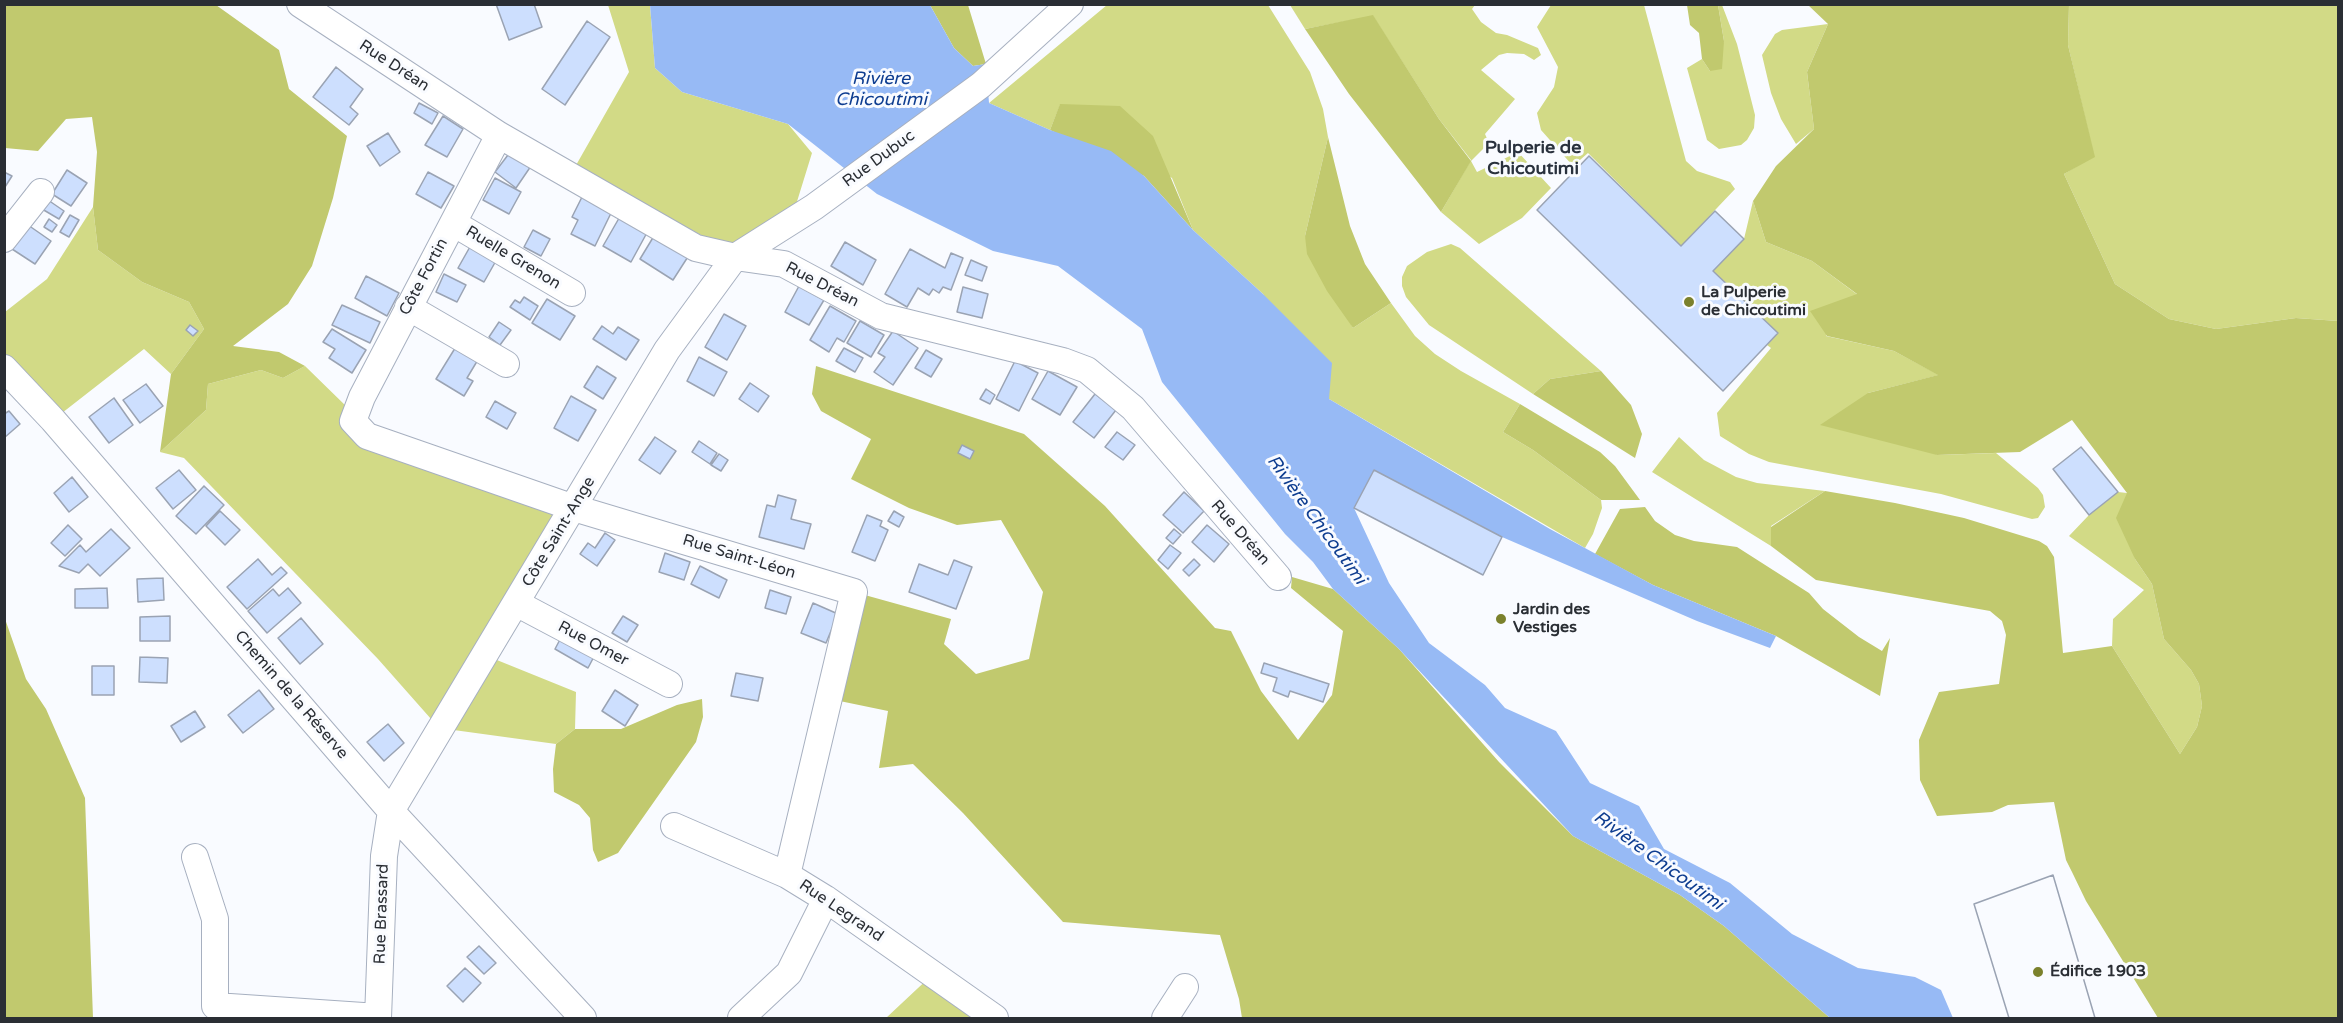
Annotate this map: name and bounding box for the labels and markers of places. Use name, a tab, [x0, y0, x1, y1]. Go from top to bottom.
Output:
place label: La Pulperie de Chicoutimi	[1701, 283, 1806, 321]
marker: La Pulperie de Chicoutimi	[1682, 295, 1696, 309]
place label: Jardin des Vestiges	[1513, 600, 1590, 638]
marker: Jardin des Vestiges	[1494, 612, 1508, 626]
place label: Édifice 1903	[2050, 962, 2146, 982]
marker: Édifice 1903	[2031, 965, 2045, 979]

